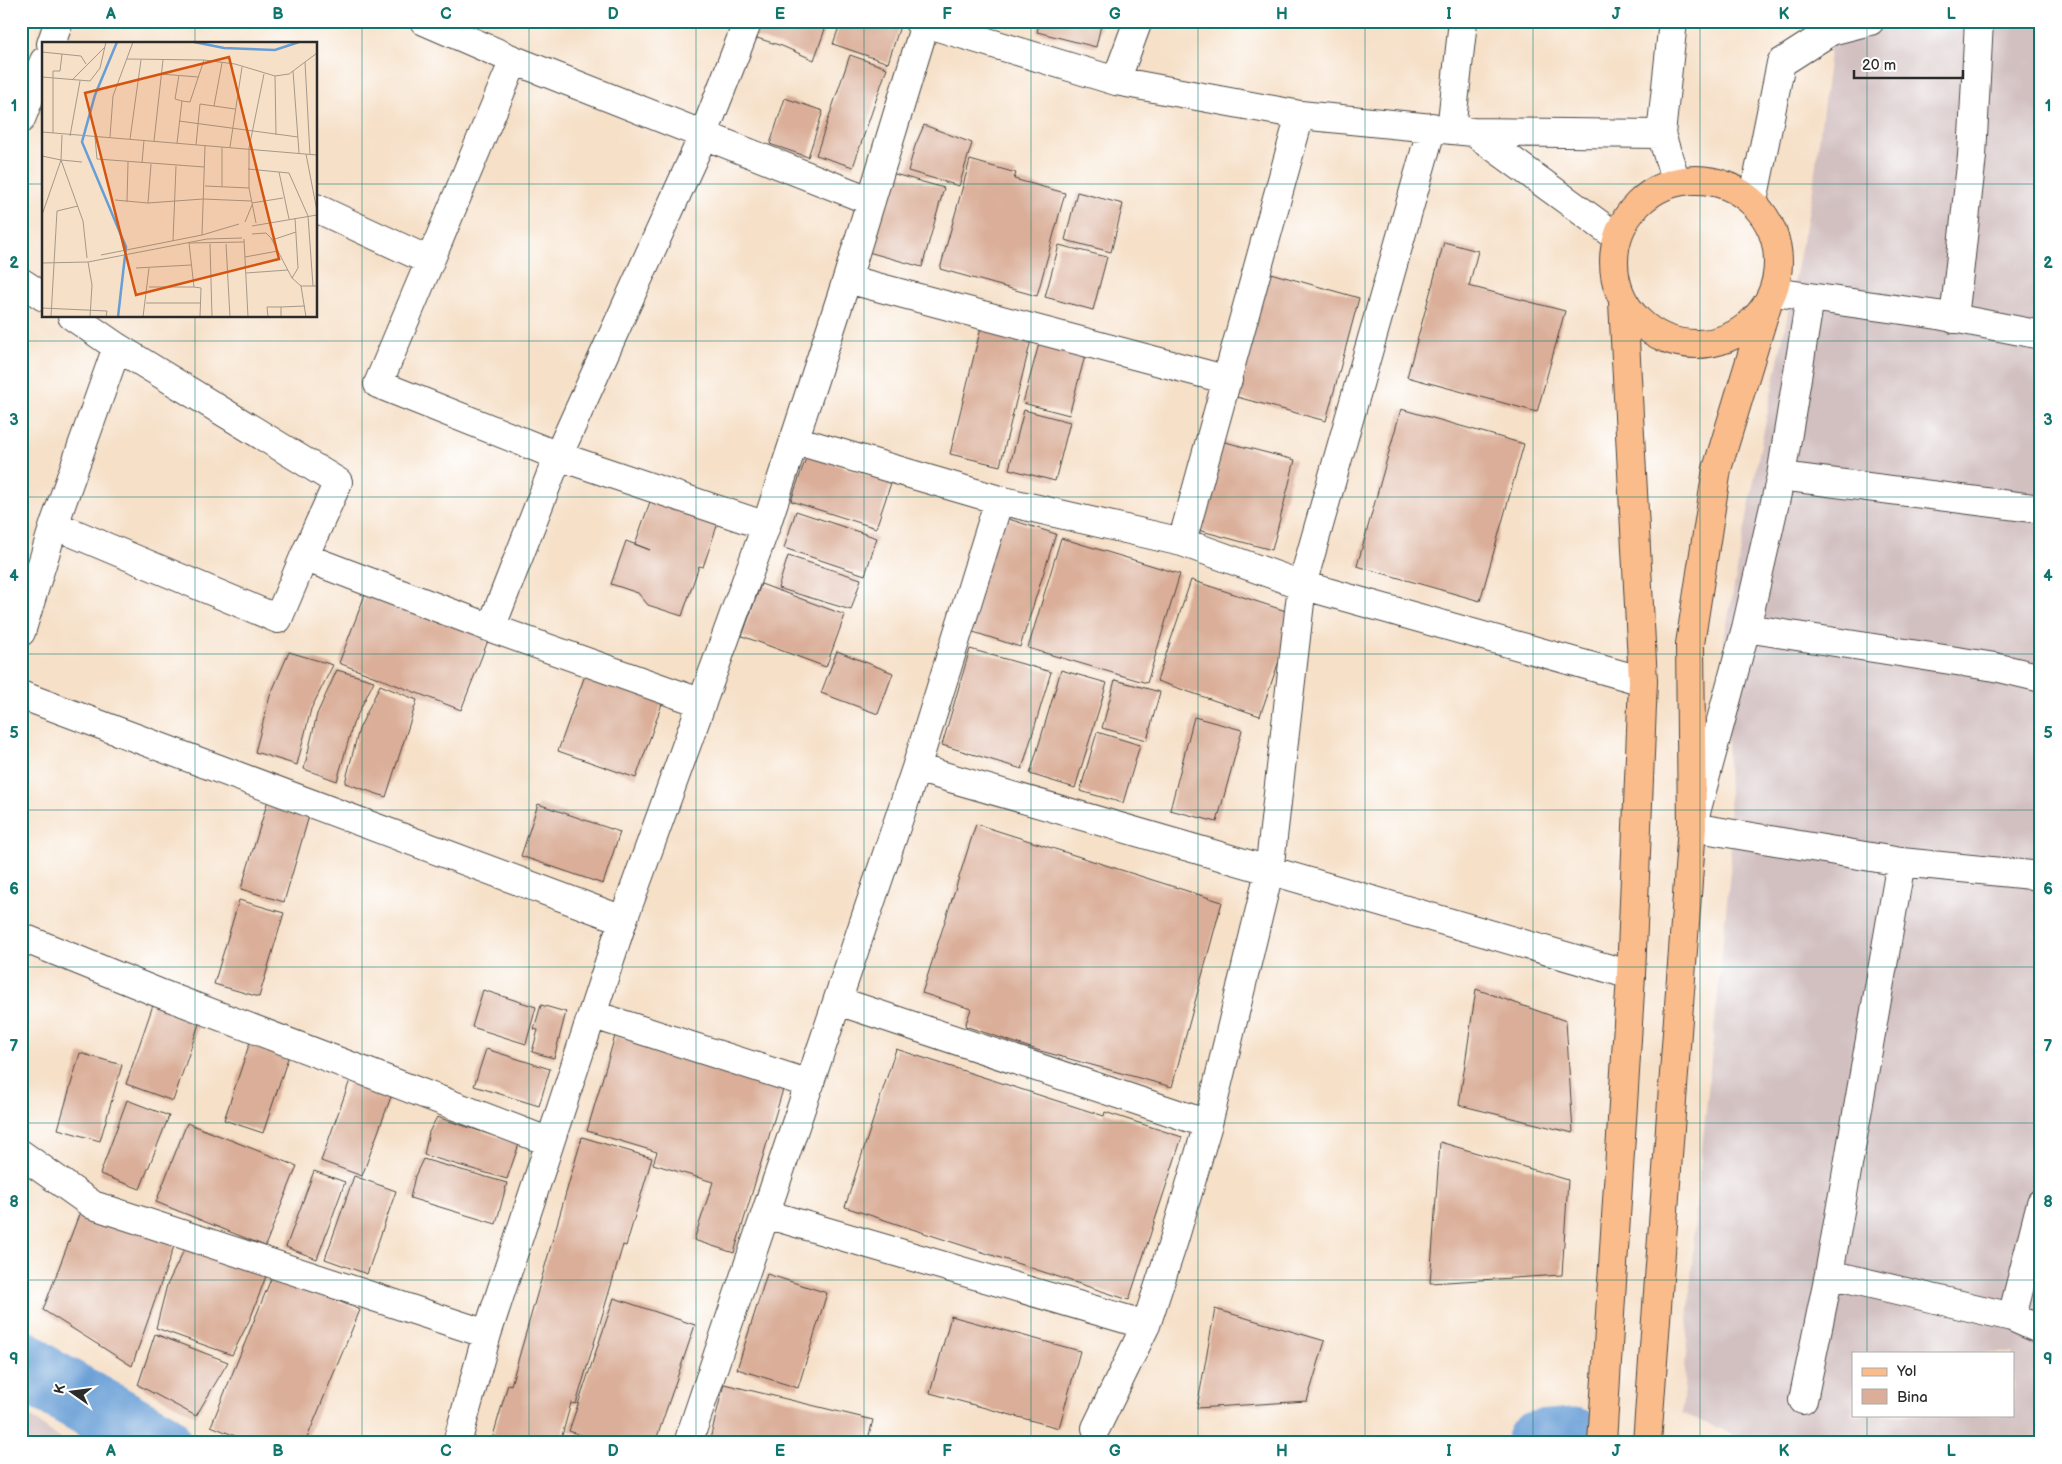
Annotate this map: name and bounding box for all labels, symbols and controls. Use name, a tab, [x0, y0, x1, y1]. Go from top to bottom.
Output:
text: A	[105, 5, 116, 24]
text: B	[272, 5, 284, 24]
text: C	[440, 5, 452, 24]
text: D	[607, 5, 619, 24]
text: E	[775, 5, 785, 24]
text: F	[942, 5, 952, 24]
text: G	[1109, 5, 1121, 24]
text: H	[1276, 5, 1288, 24]
text: I	[1446, 5, 1452, 24]
text: J	[1612, 5, 1621, 24]
text: K	[1779, 5, 1790, 24]
text: L	[1946, 5, 1956, 24]
inset map	[42, 42, 318, 318]
scale bar	[1854, 48, 1963, 80]
text: 20 m	[1862, 56, 1896, 75]
text: 1	[11, 97, 17, 116]
text: 1	[2045, 97, 2051, 116]
text: 2	[9, 254, 19, 273]
text: 2	[2043, 254, 2053, 273]
text: 3	[9, 411, 19, 430]
text: 3	[2043, 411, 2053, 430]
text: 4	[9, 567, 19, 586]
text: 4	[2043, 567, 2053, 586]
text: 5	[9, 724, 19, 743]
text: 5	[2043, 724, 2053, 743]
text: 6	[9, 880, 19, 899]
text: 6	[2043, 880, 2053, 899]
text: 7	[10, 1037, 19, 1056]
text: 7	[2044, 1037, 2053, 1056]
text: 8	[9, 1193, 19, 1212]
text: 8	[2043, 1193, 2053, 1212]
text: 9	[9, 1350, 19, 1369]
text: 9	[2043, 1350, 2053, 1369]
legend	[1852, 1352, 2014, 1416]
text: Yol	[1896, 1362, 1916, 1381]
north arrow	[48, 1366, 98, 1416]
text: K	[50, 1382, 69, 1396]
text: Bina	[1897, 1388, 1928, 1407]
text: A	[105, 1442, 116, 1461]
text: B	[272, 1442, 284, 1461]
text: C	[440, 1442, 452, 1461]
text: D	[607, 1442, 619, 1461]
text: E	[775, 1442, 785, 1461]
text: F	[942, 1442, 952, 1461]
text: G	[1109, 1442, 1121, 1461]
text: H	[1276, 1442, 1288, 1461]
text: I	[1446, 1442, 1452, 1461]
text: J	[1612, 1442, 1621, 1461]
text: K	[1779, 1442, 1790, 1461]
text: L	[1946, 1442, 1956, 1461]

